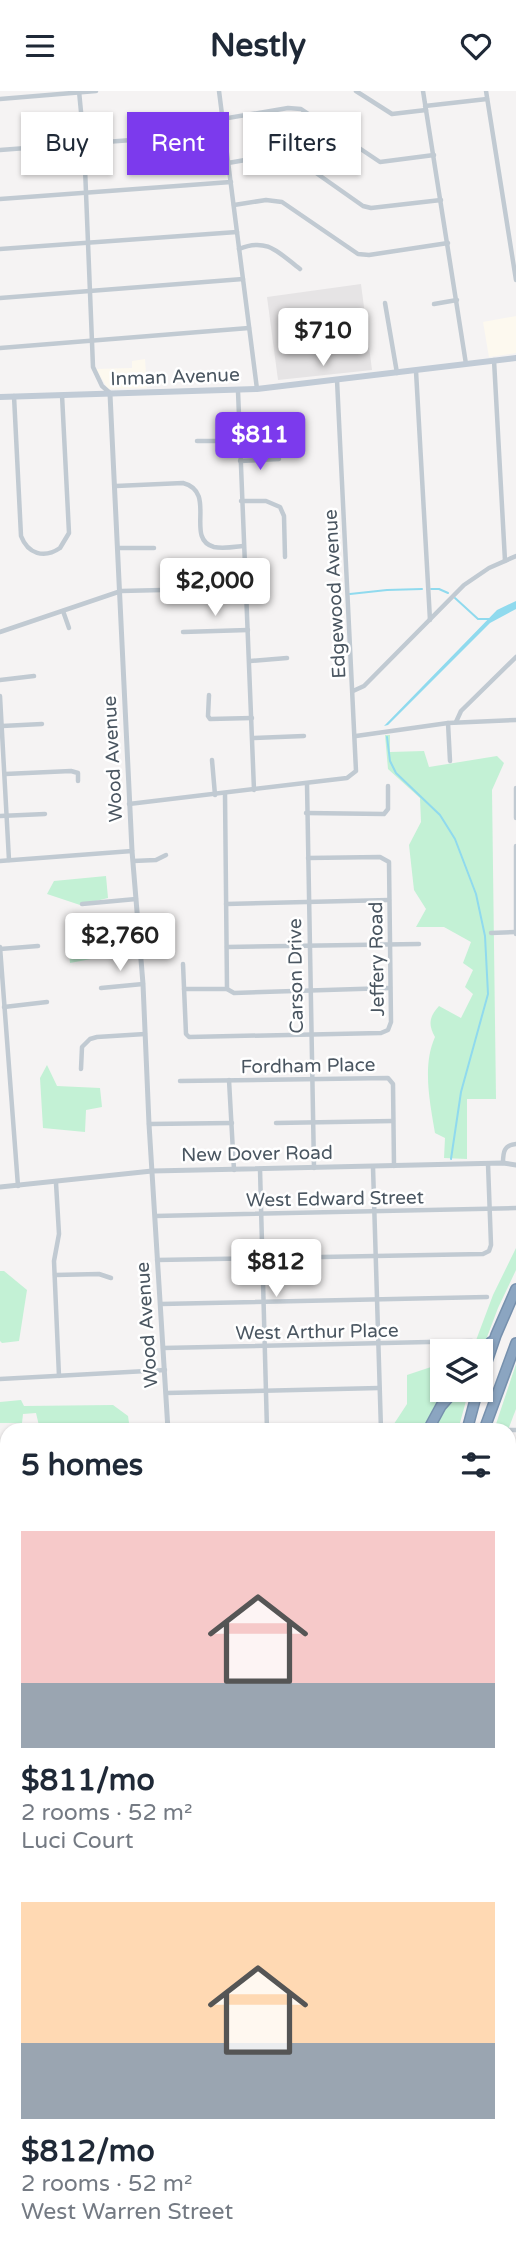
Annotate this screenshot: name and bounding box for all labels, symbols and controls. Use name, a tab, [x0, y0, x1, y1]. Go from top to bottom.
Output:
icon: menu	[21, 27, 59, 65]
text: Nestly	[210, 27, 306, 65]
icon: heart	[457, 27, 495, 65]
chip: Buy	[21, 112, 113, 175]
chip: Rent	[127, 112, 229, 175]
chip: Filters	[243, 112, 361, 175]
pin: $710	[282, 309, 364, 368]
text: $710	[294, 317, 352, 345]
street label: Inman Avenue	[110, 364, 240, 390]
pin: $811	[219, 413, 301, 472]
text: $811	[231, 421, 289, 449]
street label: Edgewood Avenue	[320, 509, 350, 679]
pin: $2,000	[158, 559, 272, 618]
text: $2,000	[176, 567, 254, 595]
street label: Wood Avenue	[99, 695, 127, 823]
street label: Jeffery Road	[365, 901, 389, 1017]
pin: $2,760	[63, 913, 177, 973]
street label: Carson Drive	[284, 918, 308, 1034]
text: $2,760	[81, 922, 159, 950]
street label: Fordham Place	[240, 1054, 376, 1078]
street label: New Dover Road	[181, 1142, 333, 1166]
street label: West Edward Street	[246, 1186, 424, 1212]
pin: $812	[235, 1239, 317, 1299]
text: $812	[247, 1248, 305, 1276]
street label: Wood Avenue	[132, 1261, 162, 1389]
street label: West Arthur Place	[235, 1320, 399, 1344]
map controls	[430, 1339, 493, 1402]
button: layers	[430, 1339, 493, 1402]
icon: filters	[457, 1446, 495, 1484]
text: 5 homes	[21, 1447, 143, 1484]
icon: home	[195, 1576, 321, 1702]
text: $811/mo	[21, 1762, 155, 1799]
text: 2 rooms · 52 m²	[21, 1799, 192, 1827]
text: Luci Court	[21, 1827, 133, 1855]
icon: home	[195, 1947, 321, 2073]
text: $812/mo	[21, 2133, 155, 2170]
text: 2 rooms · 52 m²	[21, 2170, 192, 2198]
text: West Warren Street	[21, 2198, 233, 2226]

